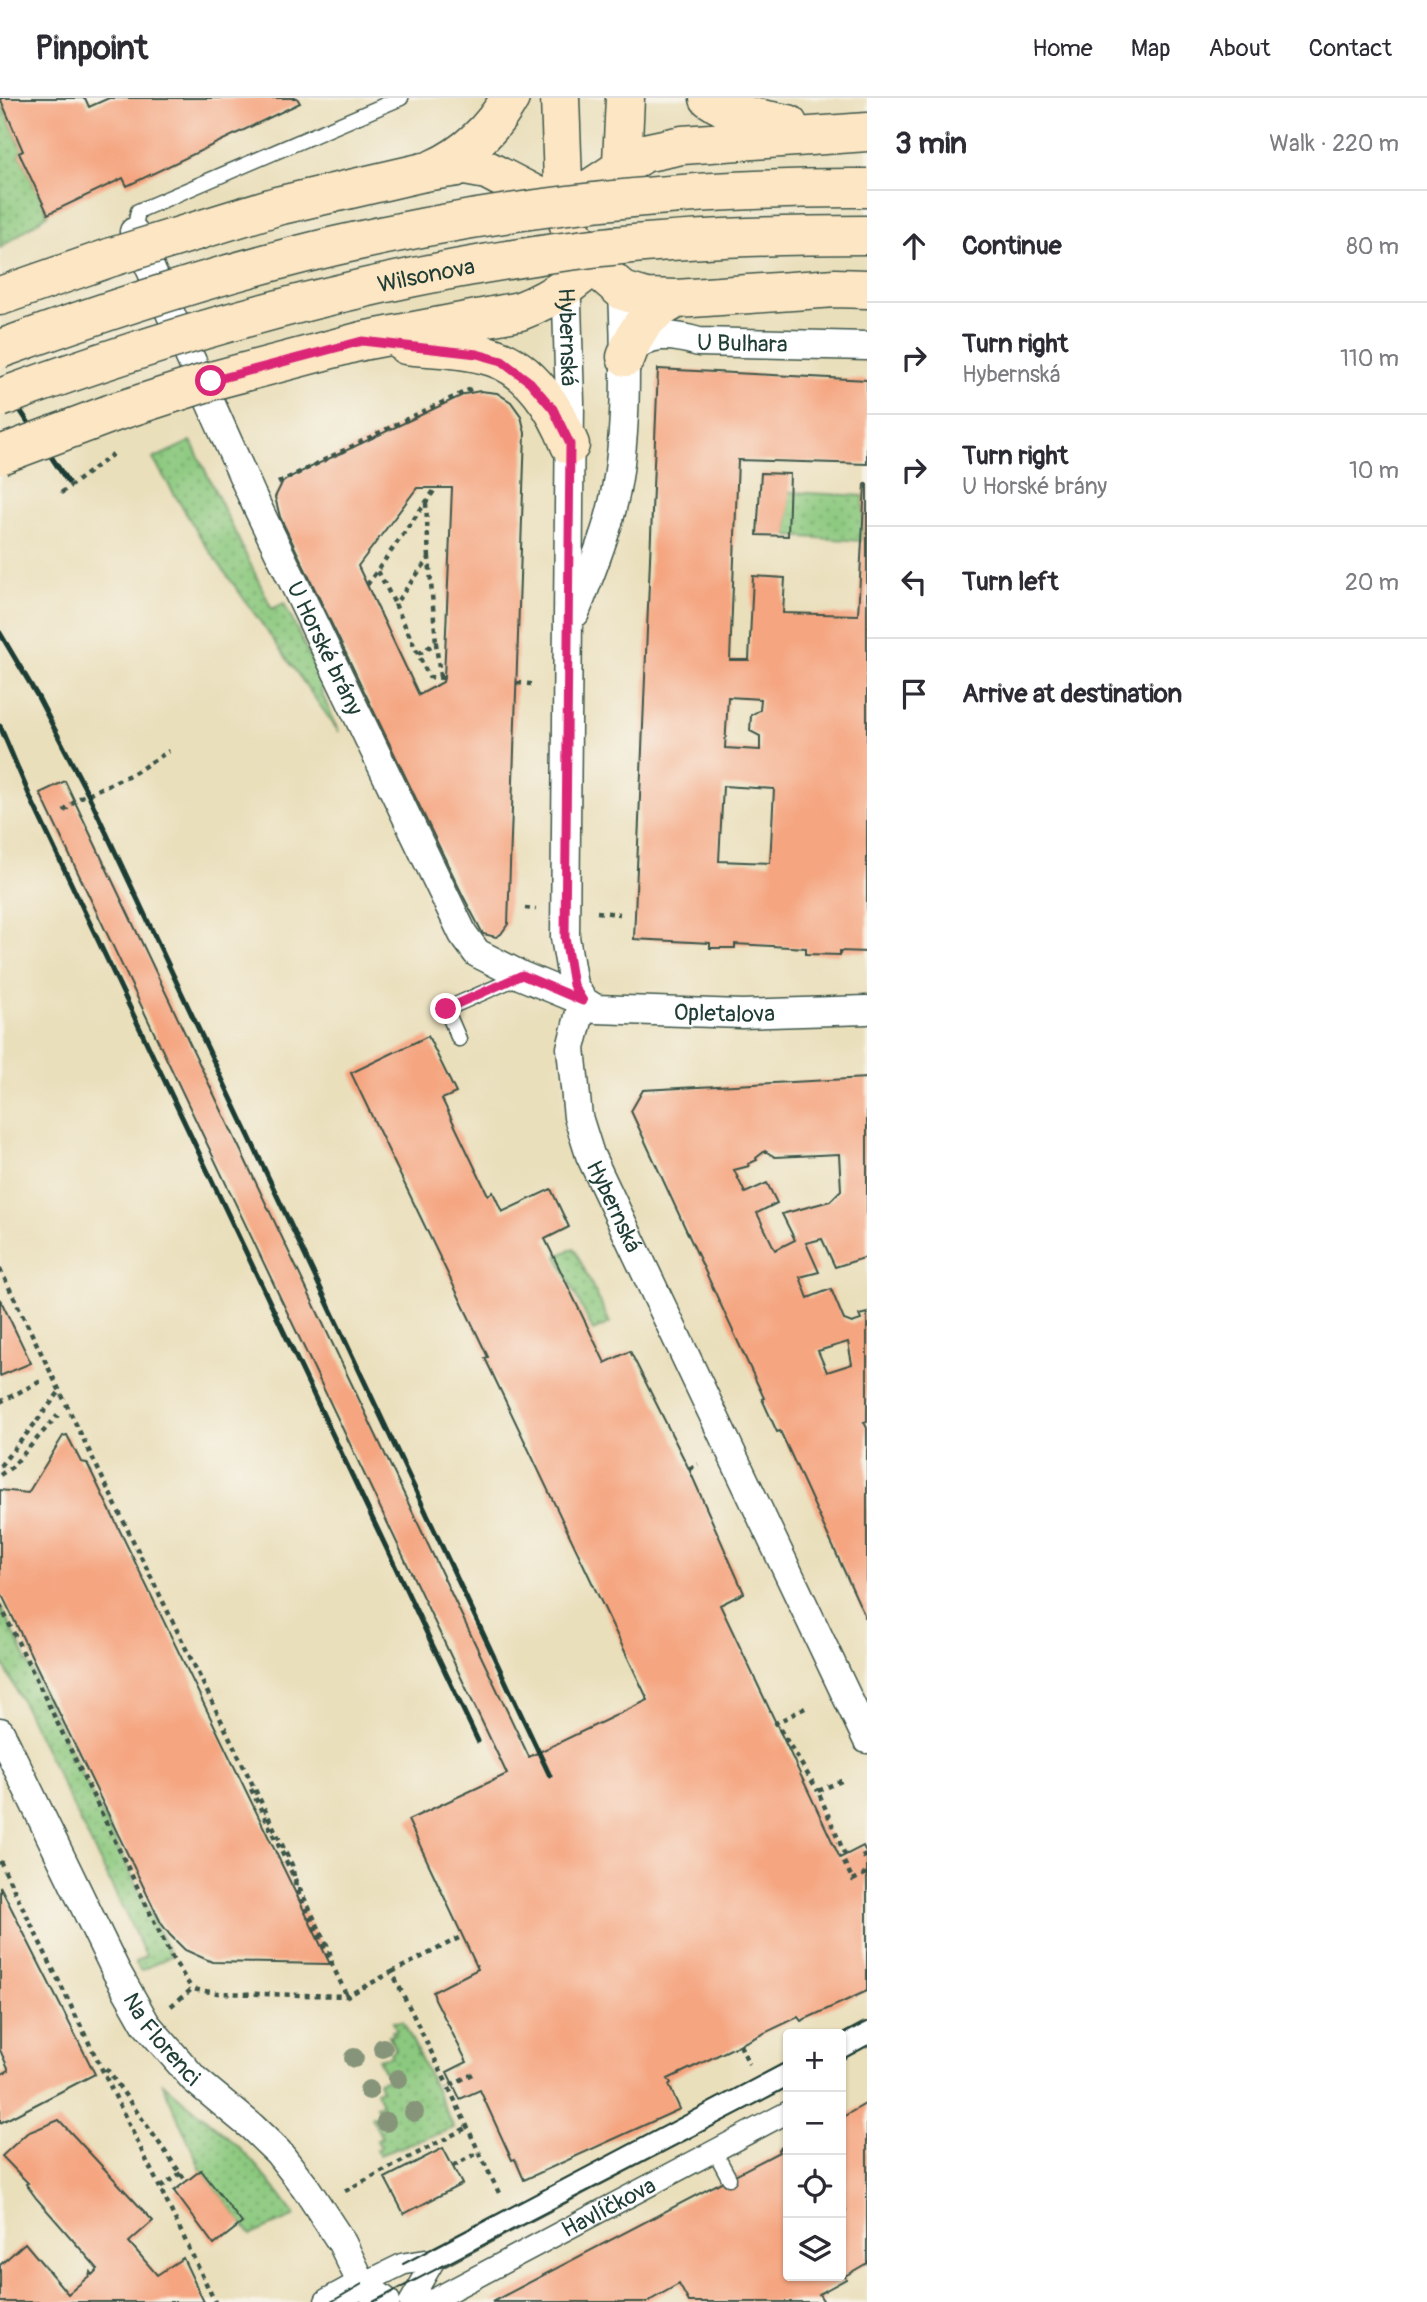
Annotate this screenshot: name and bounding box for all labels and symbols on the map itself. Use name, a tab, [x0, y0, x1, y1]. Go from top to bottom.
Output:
street label: Wilsonova	[375, 252, 477, 299]
street label: Hybernská	[551, 287, 584, 387]
street label: U Bulhara	[697, 328, 788, 359]
route start	[195, 365, 226, 396]
street label: U Horské brány	[280, 577, 369, 720]
route end	[430, 993, 461, 1024]
street label: Opletalova	[673, 998, 775, 1029]
street label: Hybernská	[580, 1156, 648, 1257]
street label: Na Florenci	[116, 1988, 206, 2093]
street label: Havlíčkova	[557, 2171, 661, 2244]

